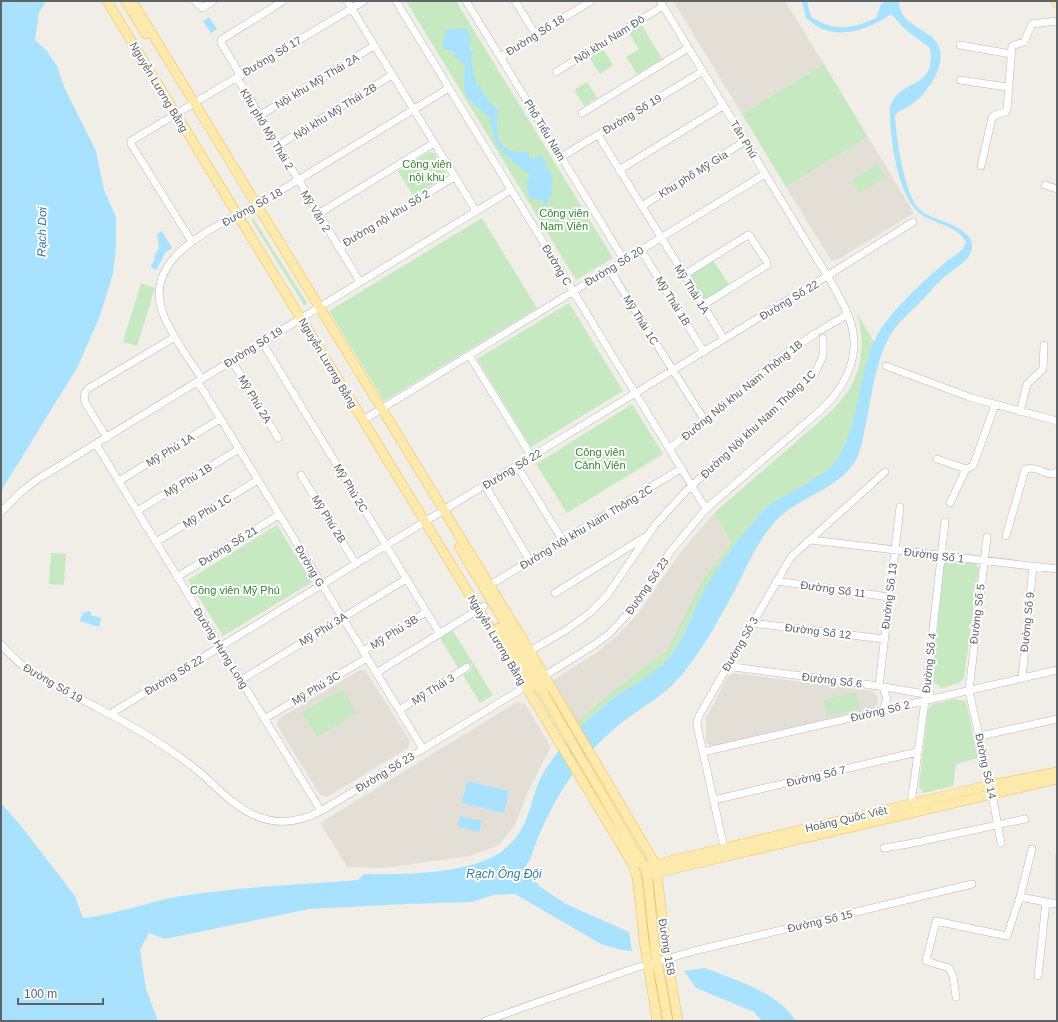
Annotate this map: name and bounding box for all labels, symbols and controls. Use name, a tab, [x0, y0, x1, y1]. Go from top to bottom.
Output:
street label: Đường Số 18	[504, 12, 566, 58]
street label: Nội khu Nam Đô	[572, 13, 646, 65]
street label: Đường Số 17	[240, 34, 304, 78]
street label: Nguyễn Lương Bằng	[127, 40, 191, 134]
street label: Nội khu Mỹ Thái 2A	[273, 51, 362, 111]
street label: Nội khu Mỹ Thái 2B	[291, 81, 379, 141]
street label: Khu phố Mỹ Thái 2	[238, 86, 296, 172]
street label: Đường Số 19	[600, 92, 664, 136]
street label: Phố Tiểu Nam	[522, 97, 568, 163]
street label: Tân Phú	[728, 118, 760, 160]
street label: Khu phố Mỹ Gia	[656, 148, 730, 200]
park label: Công viên nội khu	[402, 158, 452, 183]
street label: Đường Số 18	[220, 186, 284, 228]
street label: Đường nội khu Số 2	[340, 187, 432, 249]
street label: Mỹ Văn 2	[299, 188, 333, 234]
water label: Rạch Dơi	[35, 207, 49, 257]
park label: Công viên Nam Viên	[539, 207, 589, 232]
street label: Đường C	[540, 242, 574, 288]
street label: Đường Số 20	[582, 244, 646, 288]
street label: Mỹ Thái 1A	[672, 262, 712, 316]
street label: Mỹ Thái 1B	[653, 274, 693, 328]
street label: Đường Số 22	[757, 278, 821, 322]
street label: Mỹ Thái 1C	[621, 293, 661, 347]
street label: Nguyễn Lương Bằng	[296, 316, 360, 410]
street label: Đường Số 19	[222, 324, 284, 370]
street label: Đường Nội khu Nam Thông 1B	[679, 338, 805, 442]
street label: Đường Nội khu Nam Thông 1C	[698, 368, 818, 480]
street label: Mỹ Phú 2A	[236, 373, 274, 426]
street label: Mỹ Phú 1A	[144, 431, 197, 469]
park label: Công viên Cảnh Viên	[574, 446, 626, 471]
street label: Đường Số 22	[480, 447, 544, 491]
street label: Mỹ Phú 1B	[162, 461, 214, 499]
street label: Mỹ Phú 2C	[332, 462, 370, 514]
street label: Đường Nội khu Nam Thông 2C	[518, 483, 655, 571]
street label: Mỹ Phú 1C	[181, 492, 233, 530]
street label: Mỹ Phú 2B	[310, 493, 348, 545]
street label: Đường Số 21	[196, 524, 260, 568]
street label: Đường G	[293, 543, 327, 589]
street label: Đường Số 1	[903, 545, 965, 565]
street label: Đường Số 23	[623, 555, 671, 617]
street label: Đường Số 13	[879, 562, 899, 630]
street label: Đường Số 11	[800, 578, 866, 600]
street label: Đường Số 5	[967, 583, 987, 645]
park label: Công viên Mỹ Phú	[190, 584, 280, 596]
street label: Đường Số 9	[1018, 591, 1036, 653]
street label: Nguyễn Lương Bằng	[465, 593, 529, 687]
street label: Đường Hưng Long	[191, 605, 251, 691]
street label: Mỹ Phú 3A	[297, 610, 350, 648]
street label: Mỹ Phú 3B	[368, 613, 420, 651]
street label: Đường Số 3	[720, 615, 760, 673]
street label: Đường Số 12	[784, 621, 852, 641]
street label: Đường Số 4	[920, 632, 938, 694]
street label: Đường Số 22	[142, 653, 206, 697]
street label: Đường Số 19	[21, 661, 85, 705]
street label: Mỹ Phú 3C	[290, 669, 342, 707]
street label: Đường Số 6	[801, 670, 863, 690]
street label: Mỹ Thái 3	[409, 671, 457, 707]
street label: Đường Số 2	[849, 698, 911, 724]
street label: Đường Số 14	[973, 732, 999, 800]
street label: Đường Số 23	[353, 750, 417, 794]
street label: Đường Số 7	[785, 763, 847, 789]
street label: Hoàng Quốc Việt	[804, 804, 888, 834]
water label: Rạch Ông Đội	[466, 866, 542, 881]
street label: Đường Số 15	[786, 908, 854, 934]
street label: Đường 15B	[657, 918, 677, 976]
scale bar	[18, 980, 103, 1006]
text: 100 m	[24, 987, 57, 1001]

